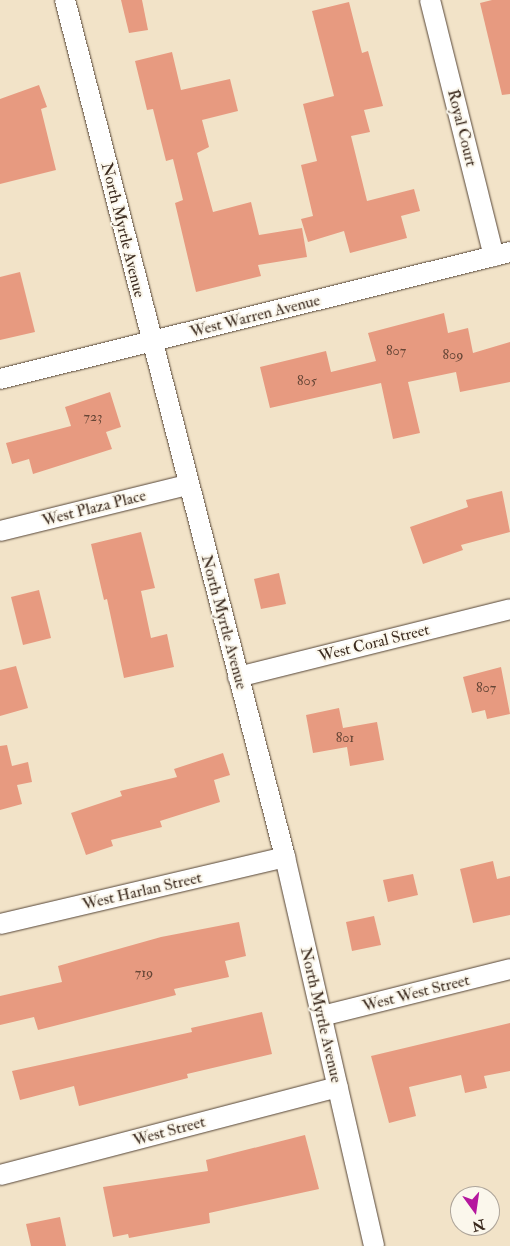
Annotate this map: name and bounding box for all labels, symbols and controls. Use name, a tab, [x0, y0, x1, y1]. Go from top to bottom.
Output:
street label: Royal Court	[443, 87, 481, 169]
street label: North Myrtle Avenue	[97, 161, 149, 299]
street label: West Warren Avenue	[188, 291, 322, 341]
house number: 807	[386, 343, 406, 359]
house number: 809	[443, 347, 463, 363]
house number: 805	[297, 373, 317, 389]
house number: 723	[84, 409, 102, 425]
street label: West Plaza Place	[40, 486, 148, 530]
street label: North Myrtle Avenue	[197, 553, 251, 691]
street label: West Coral Street	[317, 620, 431, 666]
house number: 807	[476, 680, 496, 696]
house number: 801	[336, 730, 354, 746]
street label: West Harlan Street	[80, 868, 204, 914]
street label: North Myrtle Avenue	[296, 945, 346, 1085]
house number: 719	[135, 965, 153, 981]
street label: West West Street	[360, 970, 472, 1016]
street label: West Street	[131, 1112, 207, 1150]
north arrow	[450, 1186, 500, 1236]
text: N	[470, 1215, 487, 1235]

